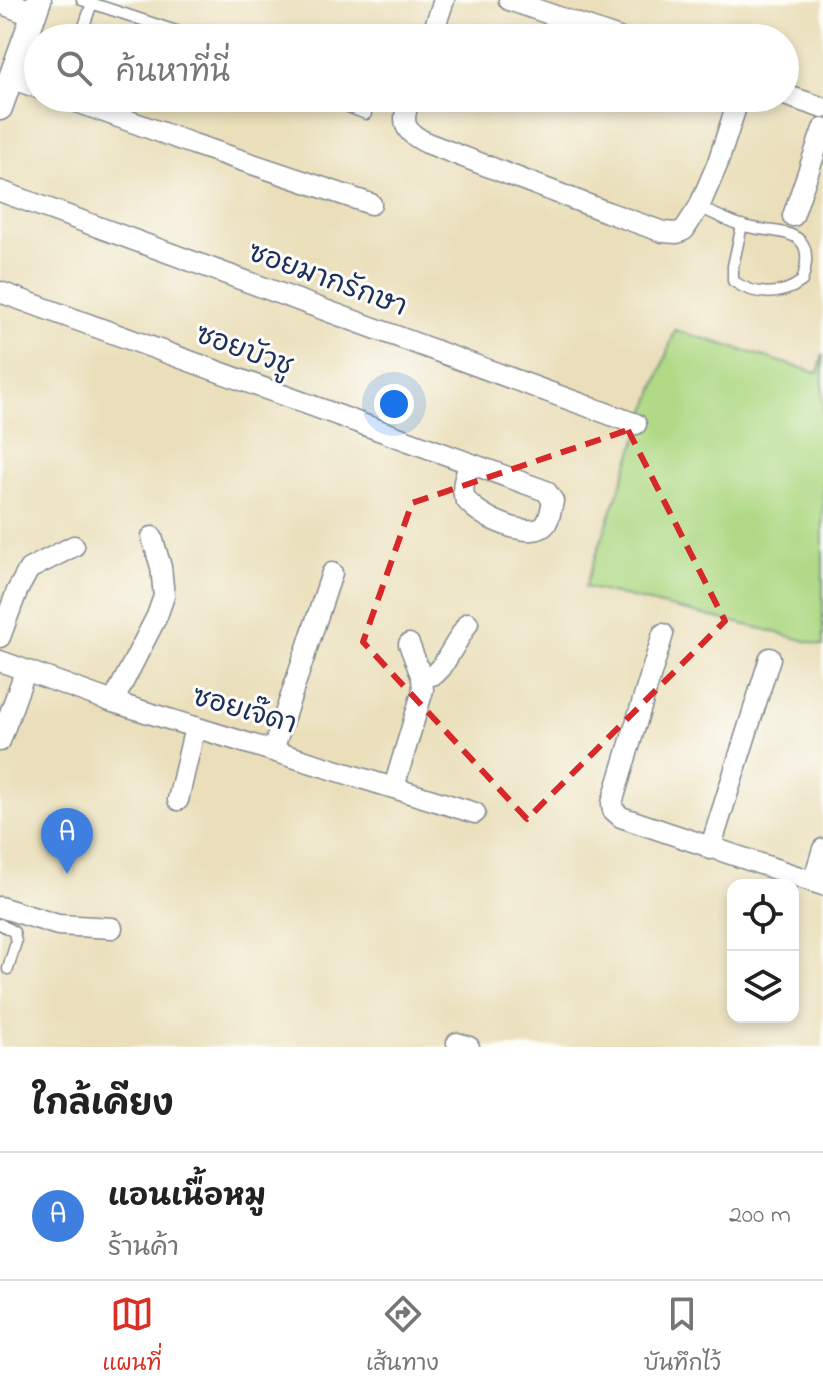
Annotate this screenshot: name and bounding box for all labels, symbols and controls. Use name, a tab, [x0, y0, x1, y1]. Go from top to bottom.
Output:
search box	[24, 24, 799, 112]
icon: search	[52, 46, 96, 90]
text: ค้นหาที่นี่	[116, 52, 230, 96]
street label: ซอยมากรักษา	[242, 233, 412, 329]
street label: ซอยบัวชู	[189, 315, 299, 389]
your location	[374, 384, 414, 424]
street label: ซอยเจ๊ดา	[187, 677, 301, 746]
pin: A	[41, 808, 93, 874]
map controls	[727, 879, 799, 1023]
button: locate	[727, 879, 799, 951]
button: layers	[727, 951, 799, 1023]
text: ใกล้เคียง	[32, 1081, 174, 1131]
text: แอนเนื้อหมู	[108, 1176, 266, 1220]
text: A	[50, 1197, 66, 1235]
text: 200 m	[729, 1197, 791, 1235]
text: ร้านค้า	[108, 1230, 179, 1268]
tab: แผนที่	[102, 1292, 162, 1381]
tab: เส้นทาง	[366, 1292, 439, 1381]
tab: บันทึกไว้	[643, 1292, 721, 1381]

